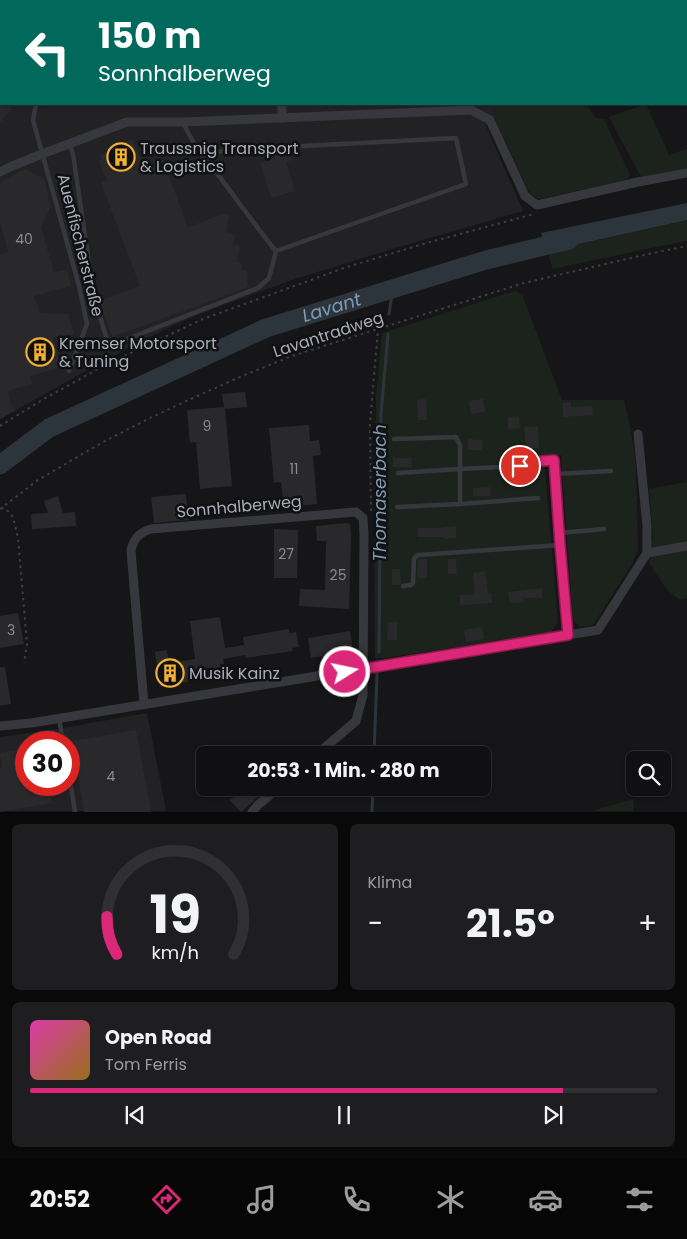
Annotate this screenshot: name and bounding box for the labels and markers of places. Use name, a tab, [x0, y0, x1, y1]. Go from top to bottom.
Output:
place label: Traussnig Transport & Logistics	[140, 137, 299, 178]
building icon: Traussnig Transport & Logistics	[106, 142, 136, 172]
place label: Kremser Motorsport & Tuning	[59, 332, 217, 373]
building icon: Kremser Motorsport & Tuning	[25, 337, 55, 367]
pin	[499, 445, 541, 487]
building icon: Musik Kainz	[155, 658, 185, 688]
place label: Musik Kainz	[189, 662, 280, 685]

